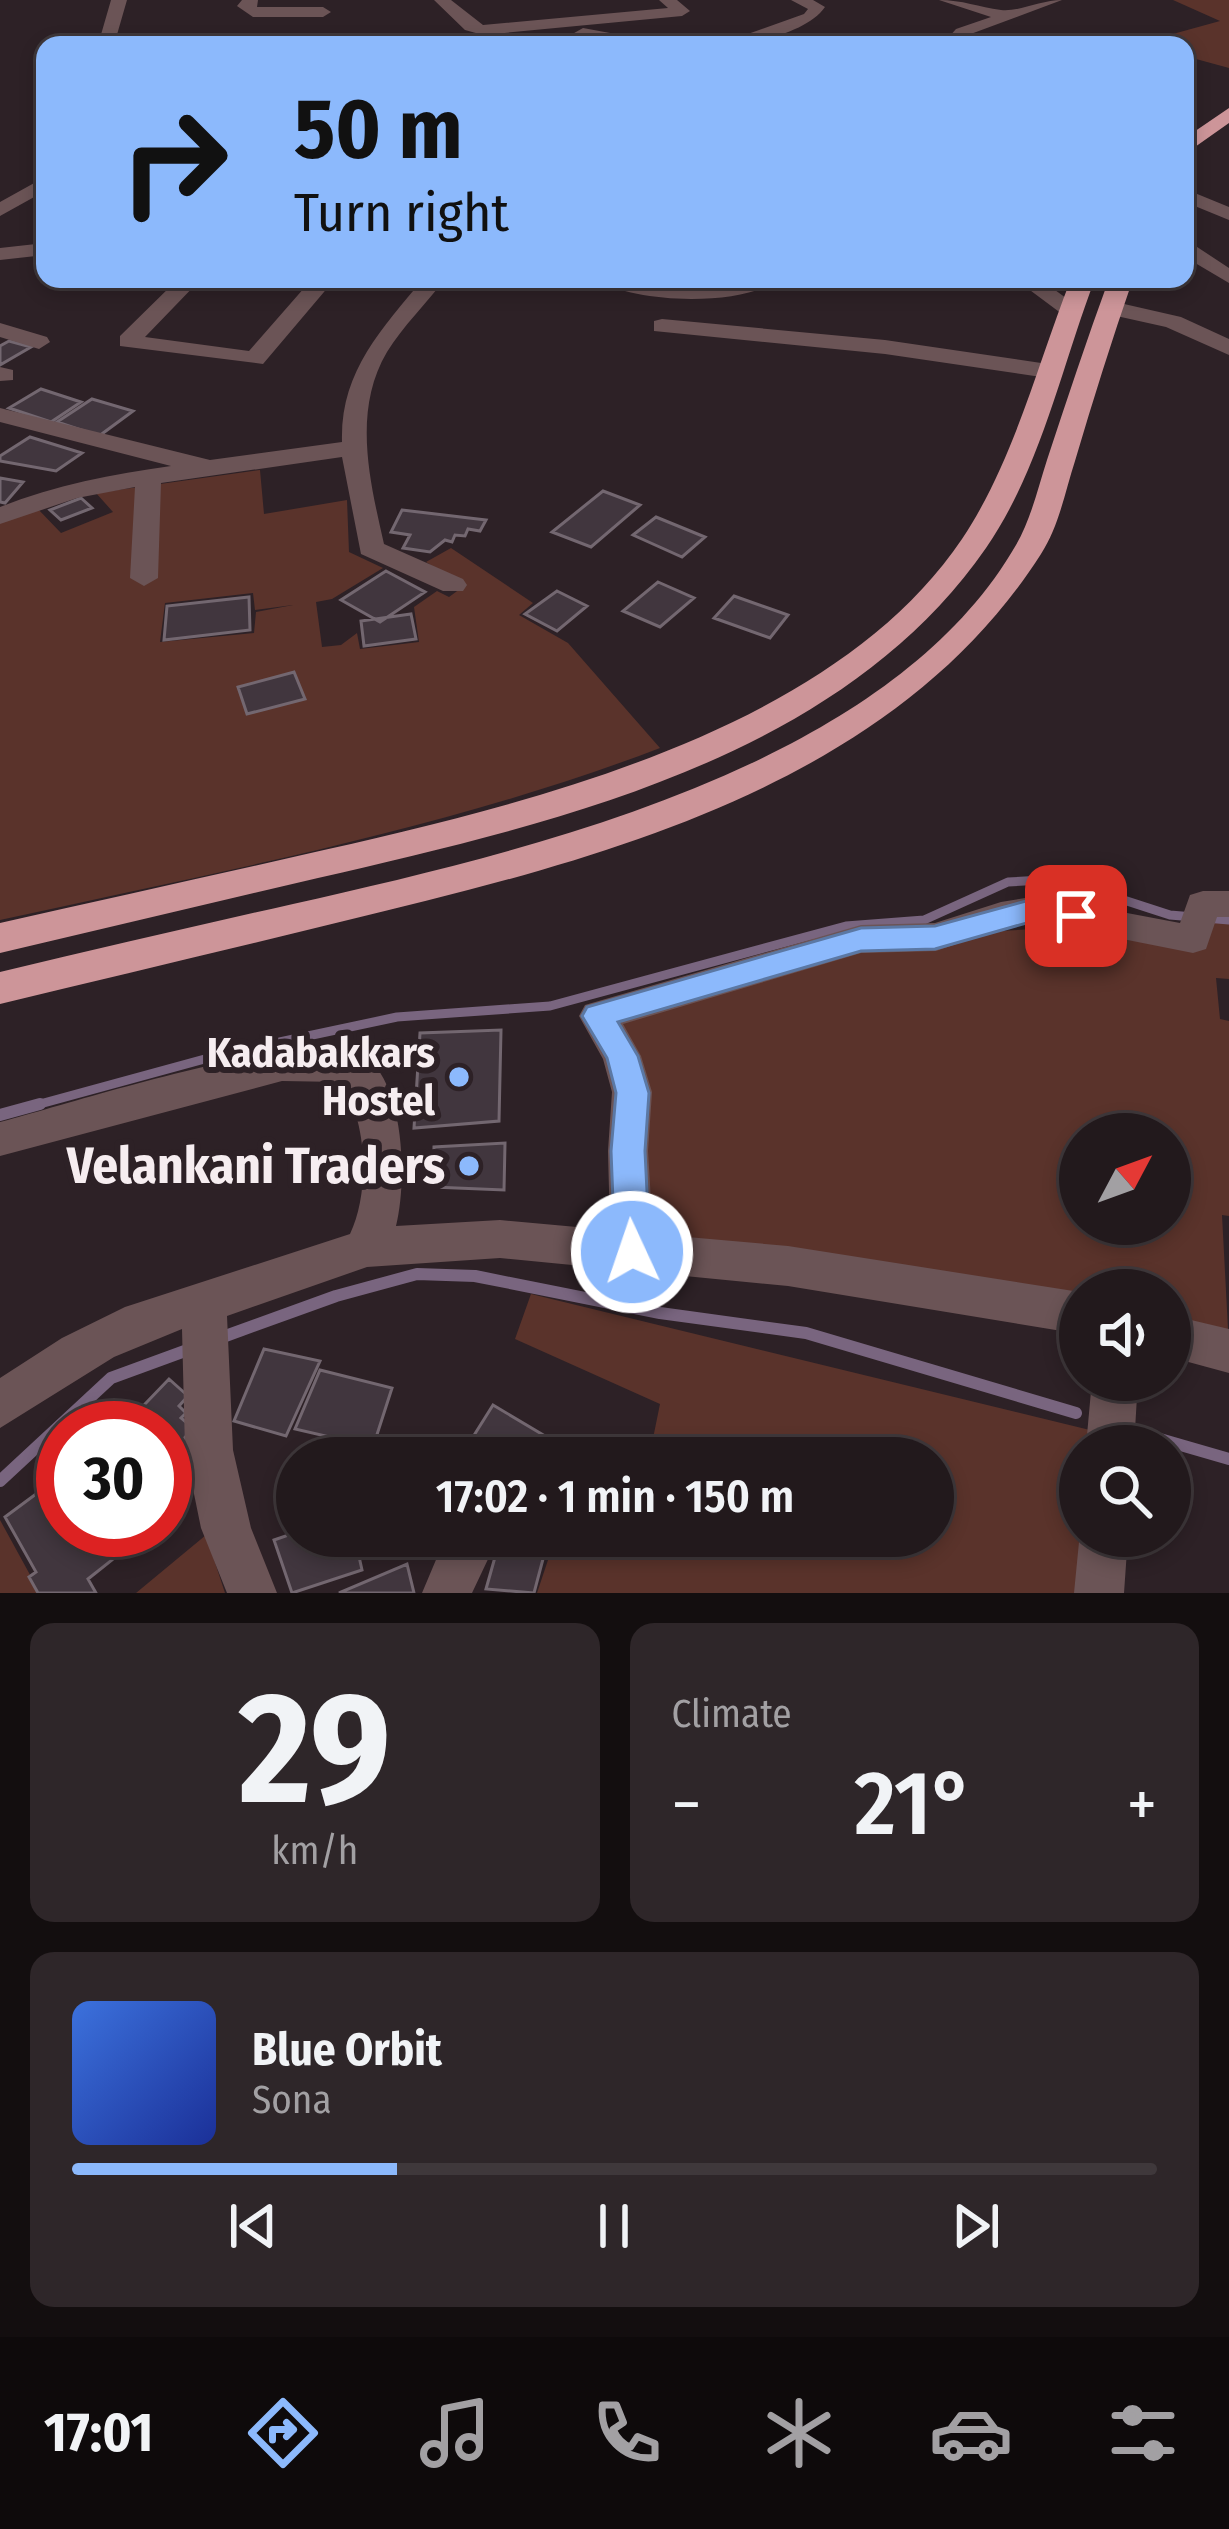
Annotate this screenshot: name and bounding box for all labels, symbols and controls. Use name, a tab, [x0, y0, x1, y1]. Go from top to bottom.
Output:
text: 50 m	[294, 79, 463, 180]
icon: right	[96, 84, 252, 240]
text: Turn right	[294, 181, 509, 245]
pin	[1025, 865, 1127, 967]
icon: arrive	[1043, 883, 1109, 949]
place label: Kadabakkars Hostel	[207, 1028, 436, 1126]
marker: Kadabakkars Hostel	[446, 1064, 472, 1090]
north arrow	[1059, 1113, 1191, 1245]
map controls	[1059, 1113, 1191, 1557]
place label: Velankani Traders	[66, 1135, 445, 1197]
marker: Velankani Traders	[456, 1153, 482, 1179]
position arrow	[569, 1189, 695, 1315]
button: sound	[1059, 1269, 1191, 1401]
speed limit sign: 30	[36, 1401, 192, 1557]
button: search	[1059, 1425, 1191, 1557]
text: 17:02 · 1 min · 150 m	[436, 1470, 794, 1524]
text: 29	[239, 1656, 391, 1843]
text: Climate	[672, 1691, 792, 1737]
text: 21°	[854, 1750, 974, 1858]
text: −	[672, 1765, 701, 1844]
text: +	[1127, 1765, 1157, 1844]
text: km/h	[271, 1828, 358, 1874]
text: Blue Orbit	[252, 2023, 442, 2077]
text: Sona	[252, 2077, 332, 2123]
icon: previous	[220, 2193, 286, 2259]
icon: pause	[581, 2193, 647, 2259]
icon: next	[943, 2193, 1009, 2259]
icon: directions	[241, 2391, 325, 2475]
icon: music	[413, 2391, 497, 2475]
icon: phone	[585, 2391, 669, 2475]
icon: climate	[757, 2391, 841, 2475]
icon: car	[929, 2391, 1013, 2475]
icon: filters	[1101, 2391, 1185, 2475]
text: 17:01	[44, 2401, 153, 2465]

